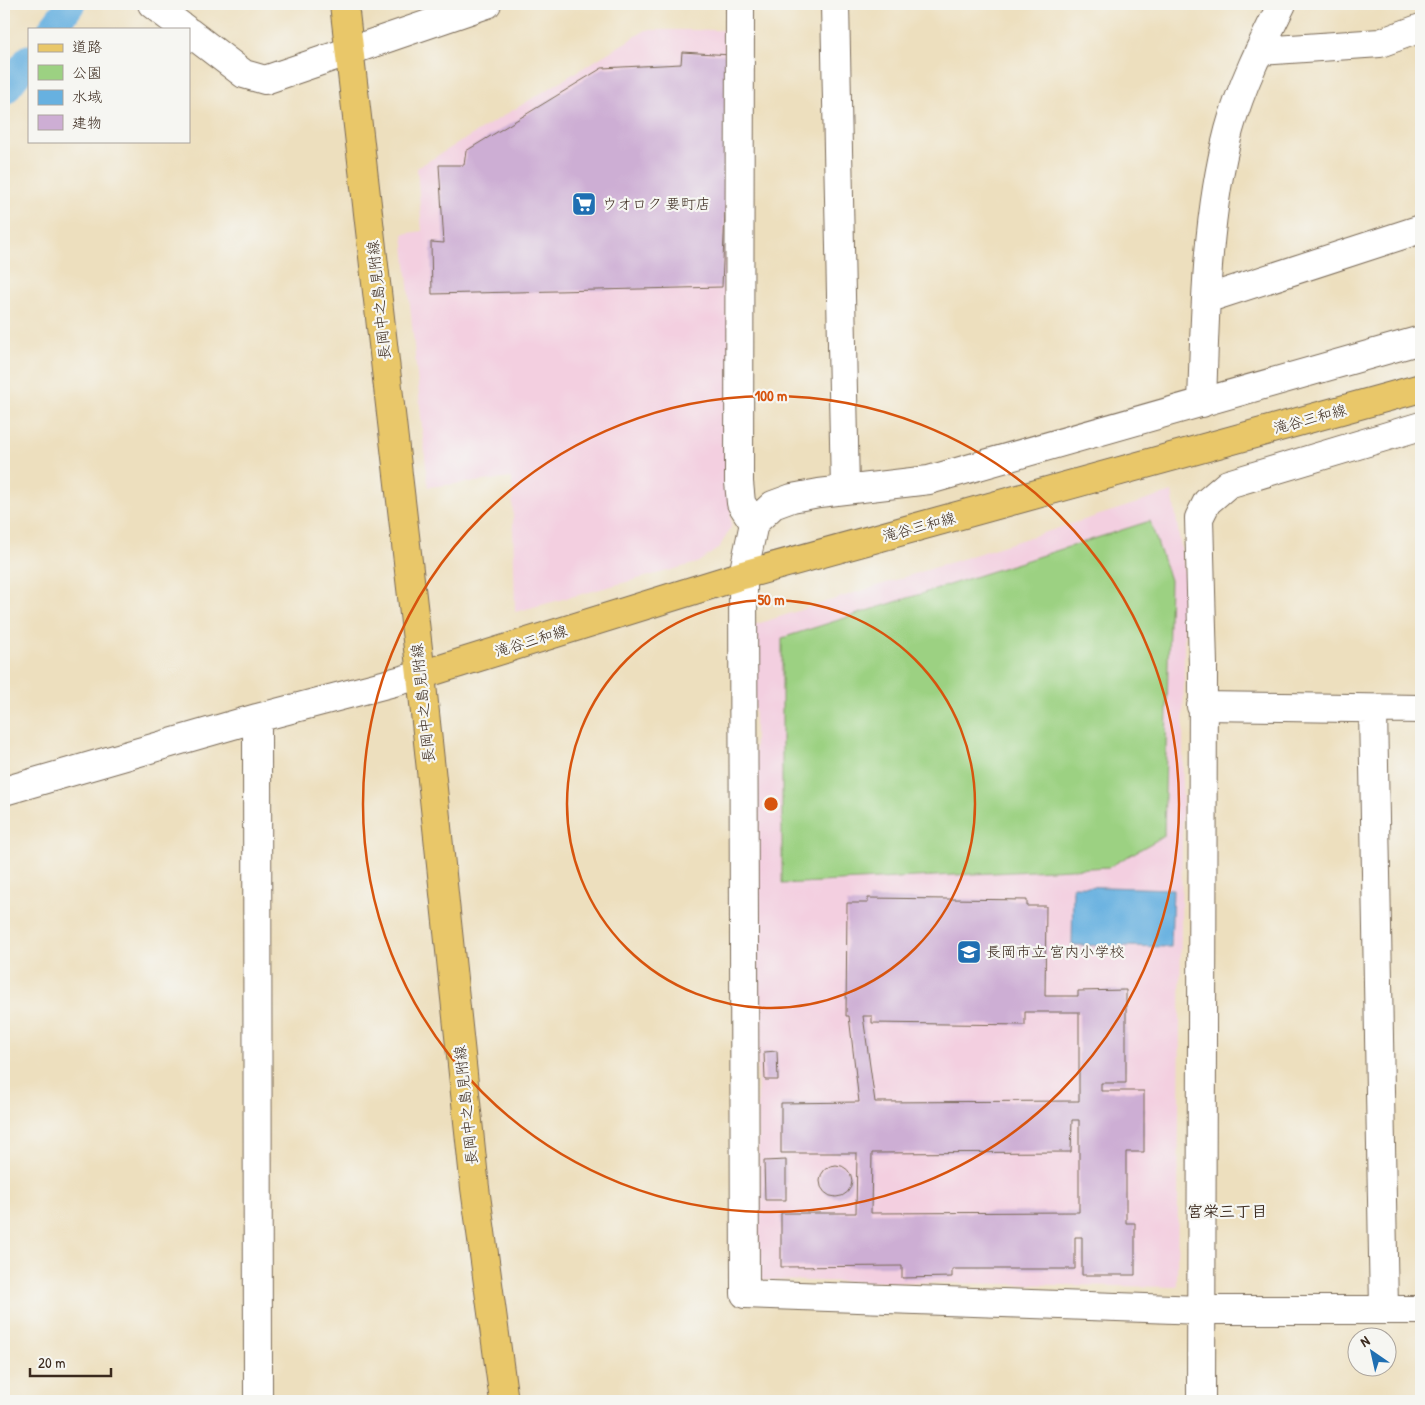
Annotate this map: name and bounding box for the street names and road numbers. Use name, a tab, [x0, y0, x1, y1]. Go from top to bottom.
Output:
street label: 長岡中之島見附線	[362, 239, 395, 361]
street label: 滝谷三和線	[1271, 399, 1349, 438]
street label: 滝谷三和線	[880, 507, 958, 546]
street label: 滝谷三和線	[492, 620, 570, 662]
street label: 長岡中之島見附線	[406, 642, 439, 764]
street label: 長岡中之島見附線	[449, 1044, 482, 1166]

